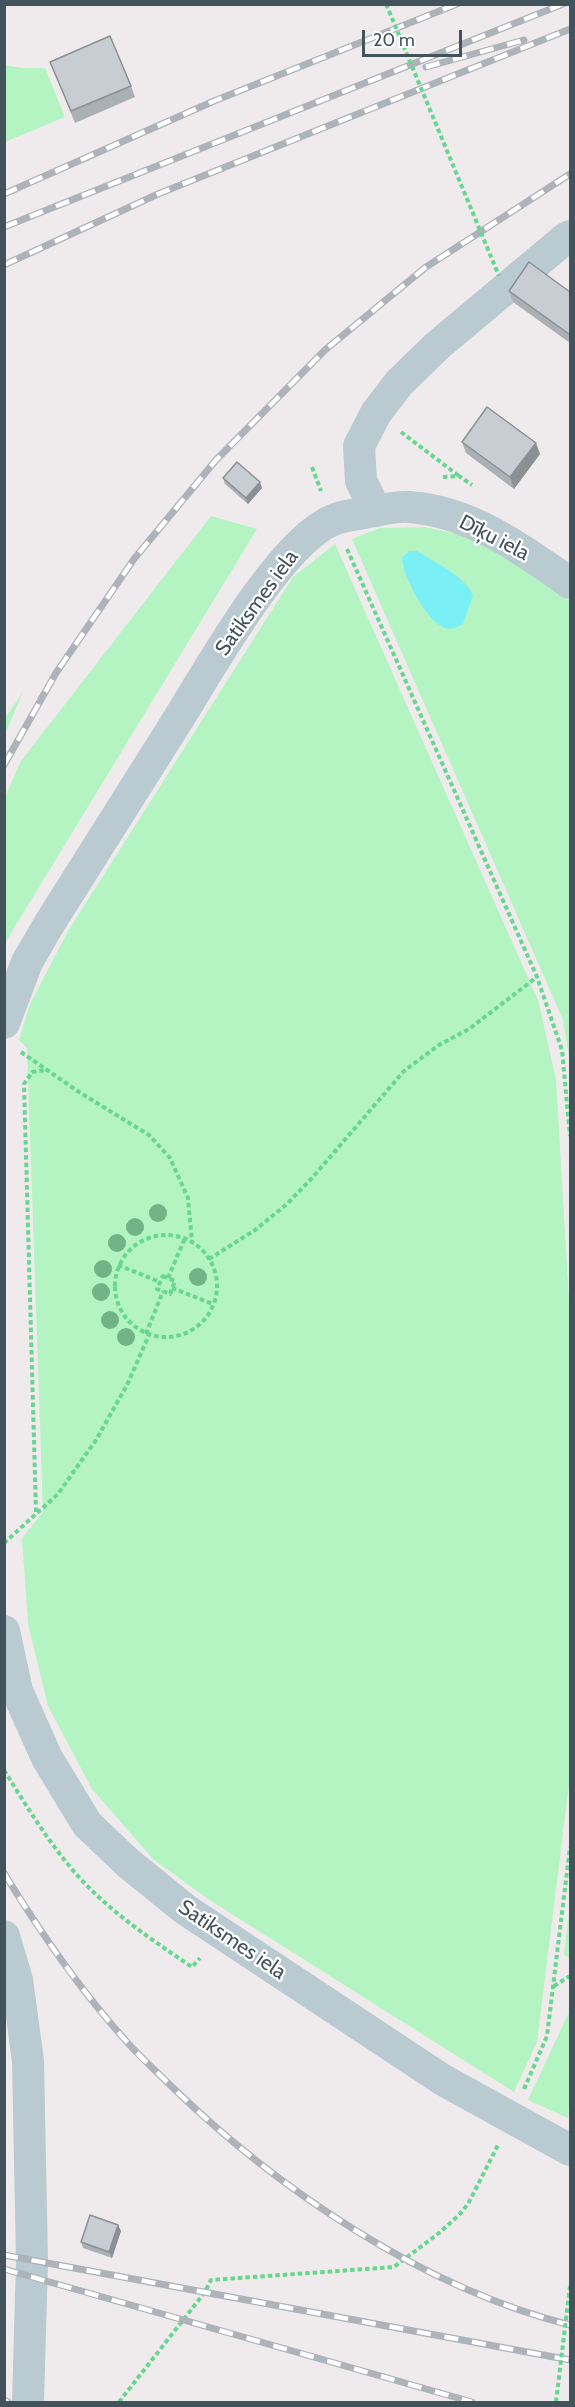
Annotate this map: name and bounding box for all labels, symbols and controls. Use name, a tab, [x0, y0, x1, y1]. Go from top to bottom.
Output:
scale bar	[365, 18, 466, 56]
text: 20 m	[373, 29, 415, 51]
street label: Dīķu iela	[455, 510, 533, 566]
street label: Satiksmes iela	[210, 545, 304, 661]
street label: Satiksmes iela	[173, 1895, 291, 1985]

